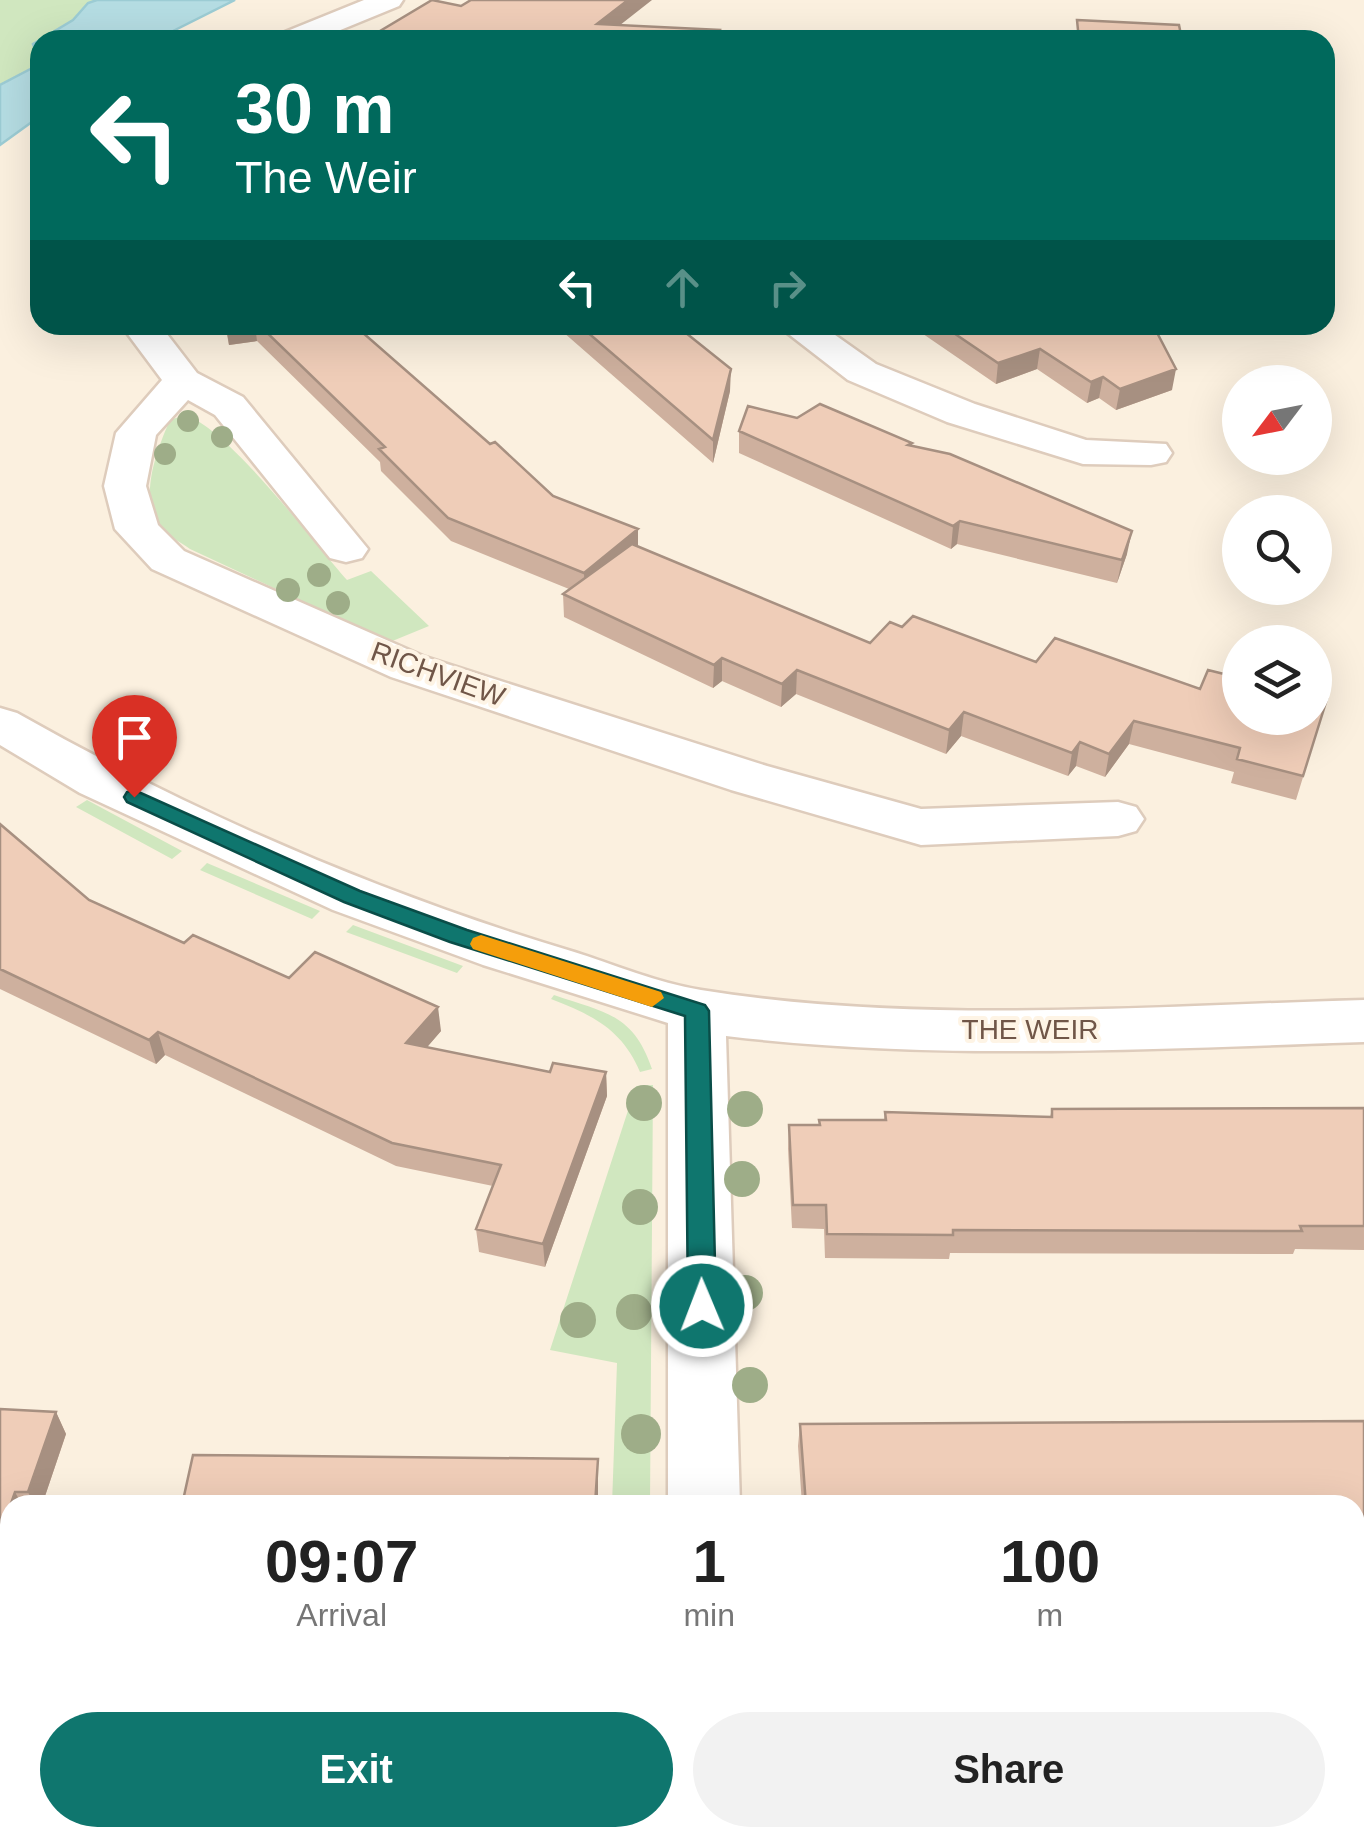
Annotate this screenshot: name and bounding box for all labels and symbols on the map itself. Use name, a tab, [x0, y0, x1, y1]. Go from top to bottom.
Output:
north arrow	[1222, 365, 1332, 475]
street label: RICHVIEW	[367, 635, 510, 713]
pin	[92, 695, 177, 798]
street label: THE WEIR	[962, 1014, 1098, 1045]
position arrow	[650, 1254, 754, 1358]

